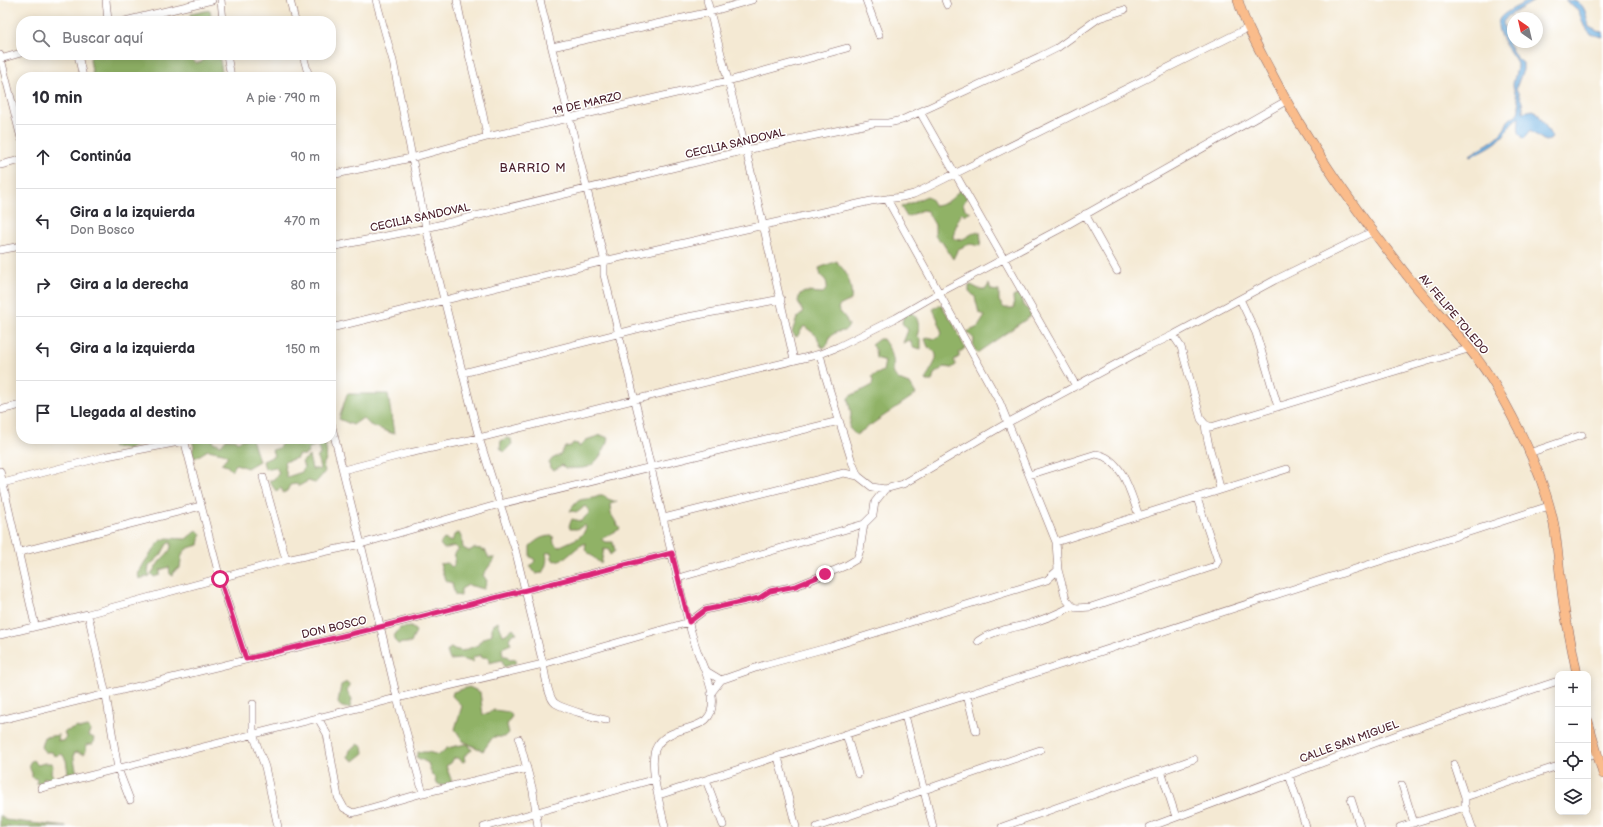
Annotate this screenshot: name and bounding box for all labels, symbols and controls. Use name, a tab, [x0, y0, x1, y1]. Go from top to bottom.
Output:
north arrow	[1507, 12, 1543, 48]
search box	[16, 16, 336, 60]
icon: search	[30, 27, 52, 49]
text: Buscar aquí	[62, 29, 143, 48]
text: 10 min	[32, 88, 83, 108]
street label: 19 DE MARZO	[551, 89, 623, 118]
text: A pie · 790 m	[246, 90, 320, 106]
street label: CECILIA SANDOVAL	[684, 126, 787, 161]
icon: ahead	[32, 146, 54, 168]
text: Continúa	[70, 147, 131, 166]
text: 90 m	[291, 149, 320, 165]
district label: BARRIO M	[499, 161, 567, 176]
street label: CECILIA SANDOVAL	[369, 200, 472, 234]
text: Gira a la izquierda	[70, 203, 195, 222]
icon: left	[32, 210, 54, 232]
text: 470 m	[284, 213, 320, 229]
text: Don Bosco	[70, 222, 135, 238]
street label: AV. FELIPE TOLEDO	[1416, 271, 1491, 357]
icon: right	[32, 274, 54, 296]
text: Gira a la derecha	[70, 275, 189, 294]
text: 80 m	[291, 277, 320, 293]
icon: left	[32, 338, 54, 360]
text: Gira a la izquierda	[70, 339, 195, 358]
text: 150 m	[286, 341, 320, 357]
icon: arrive	[32, 402, 54, 424]
text: Llegada al destino	[70, 403, 196, 422]
route end	[816, 565, 834, 583]
route start	[211, 570, 229, 588]
street label: DON BOSCO	[300, 614, 368, 641]
map controls	[1555, 671, 1591, 815]
button: +	[1555, 671, 1591, 707]
button: −	[1555, 707, 1591, 743]
street label: CALLE SAN MIGUEL	[1298, 717, 1401, 765]
button: locate	[1555, 743, 1591, 779]
button: layers	[1555, 779, 1591, 815]

